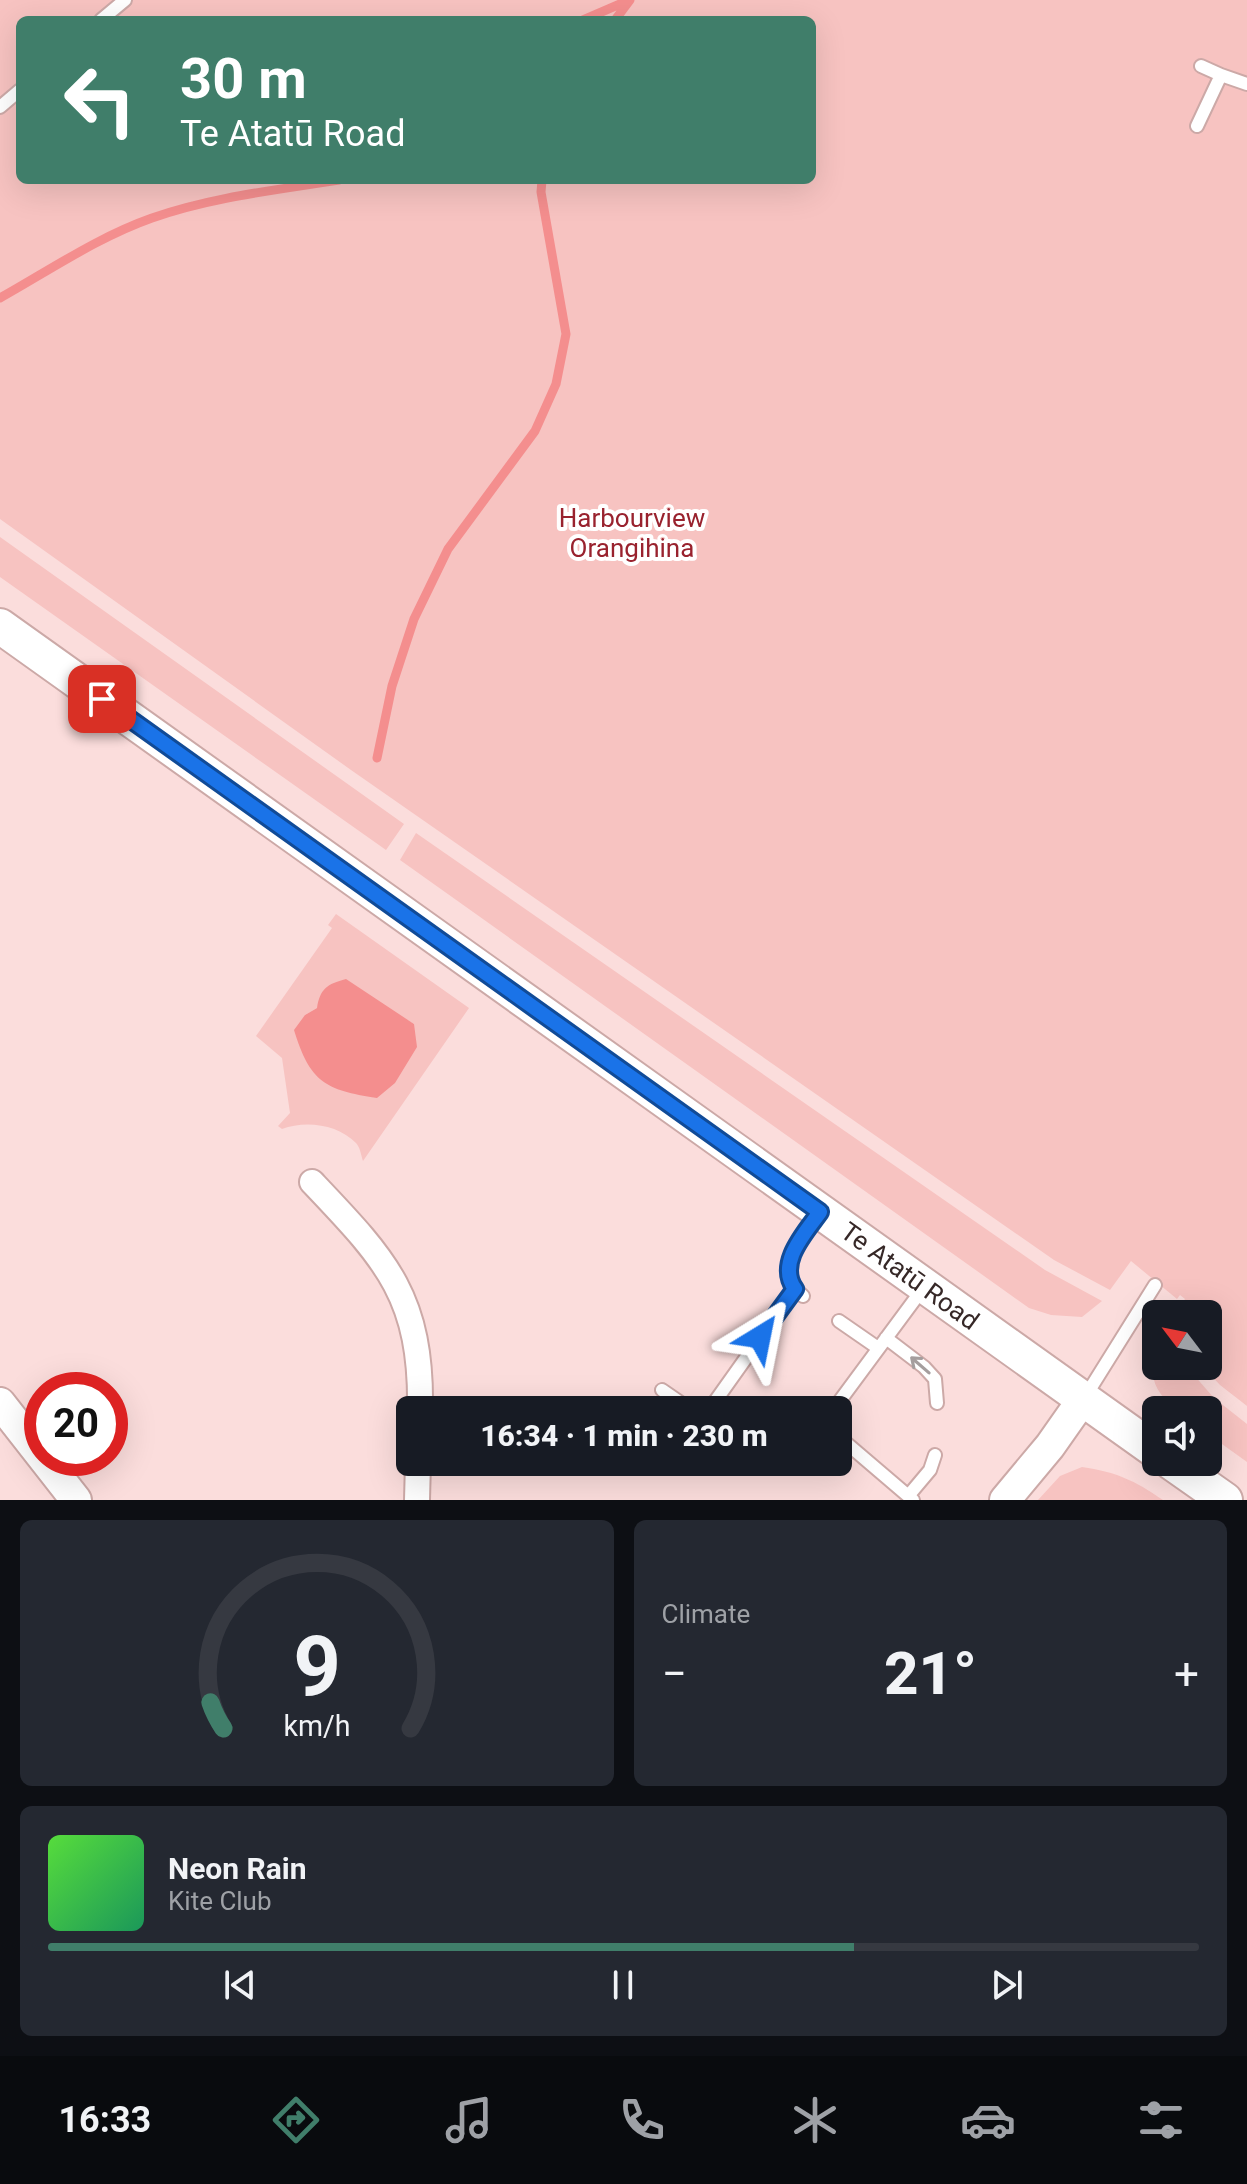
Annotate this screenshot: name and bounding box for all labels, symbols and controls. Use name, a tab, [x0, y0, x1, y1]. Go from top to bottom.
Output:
text: 30 m	[180, 46, 307, 112]
icon: left	[48, 48, 152, 152]
text: Te Atatū Road	[180, 113, 405, 155]
park label: Harbourview Orangihina	[559, 503, 705, 563]
pin	[68, 665, 136, 733]
icon: arrive	[80, 677, 124, 721]
street label: Te Atatū Road	[835, 1216, 985, 1336]
position arrow	[718, 1295, 802, 1379]
north arrow	[1142, 1300, 1222, 1380]
map controls	[1142, 1300, 1222, 1476]
one-way arrow	[911, 1357, 931, 1375]
speed limit sign: 20	[24, 1372, 128, 1476]
button: sound	[1142, 1396, 1222, 1476]
text: 16:34 · 1 min · 230 m	[480, 1418, 768, 1453]
text: Climate	[662, 1599, 750, 1629]
text: 9	[293, 1618, 341, 1715]
text: 21°	[884, 1638, 977, 1709]
text: −	[662, 1648, 687, 1700]
text: +	[1174, 1648, 1199, 1700]
text: km/h	[283, 1709, 350, 1743]
text: Neon Rain	[168, 1851, 307, 1886]
text: Kite Club	[168, 1886, 272, 1916]
icon: previous	[218, 1963, 262, 2007]
icon: pause	[601, 1963, 645, 2007]
icon: next	[985, 1963, 1029, 2007]
icon: directions	[268, 2092, 324, 2148]
icon: music	[441, 2092, 497, 2148]
icon: phone	[614, 2092, 670, 2148]
icon: climate	[787, 2092, 843, 2148]
icon: car	[960, 2092, 1016, 2148]
icon: filters	[1133, 2092, 1189, 2148]
text: 16:33	[58, 2099, 151, 2141]

